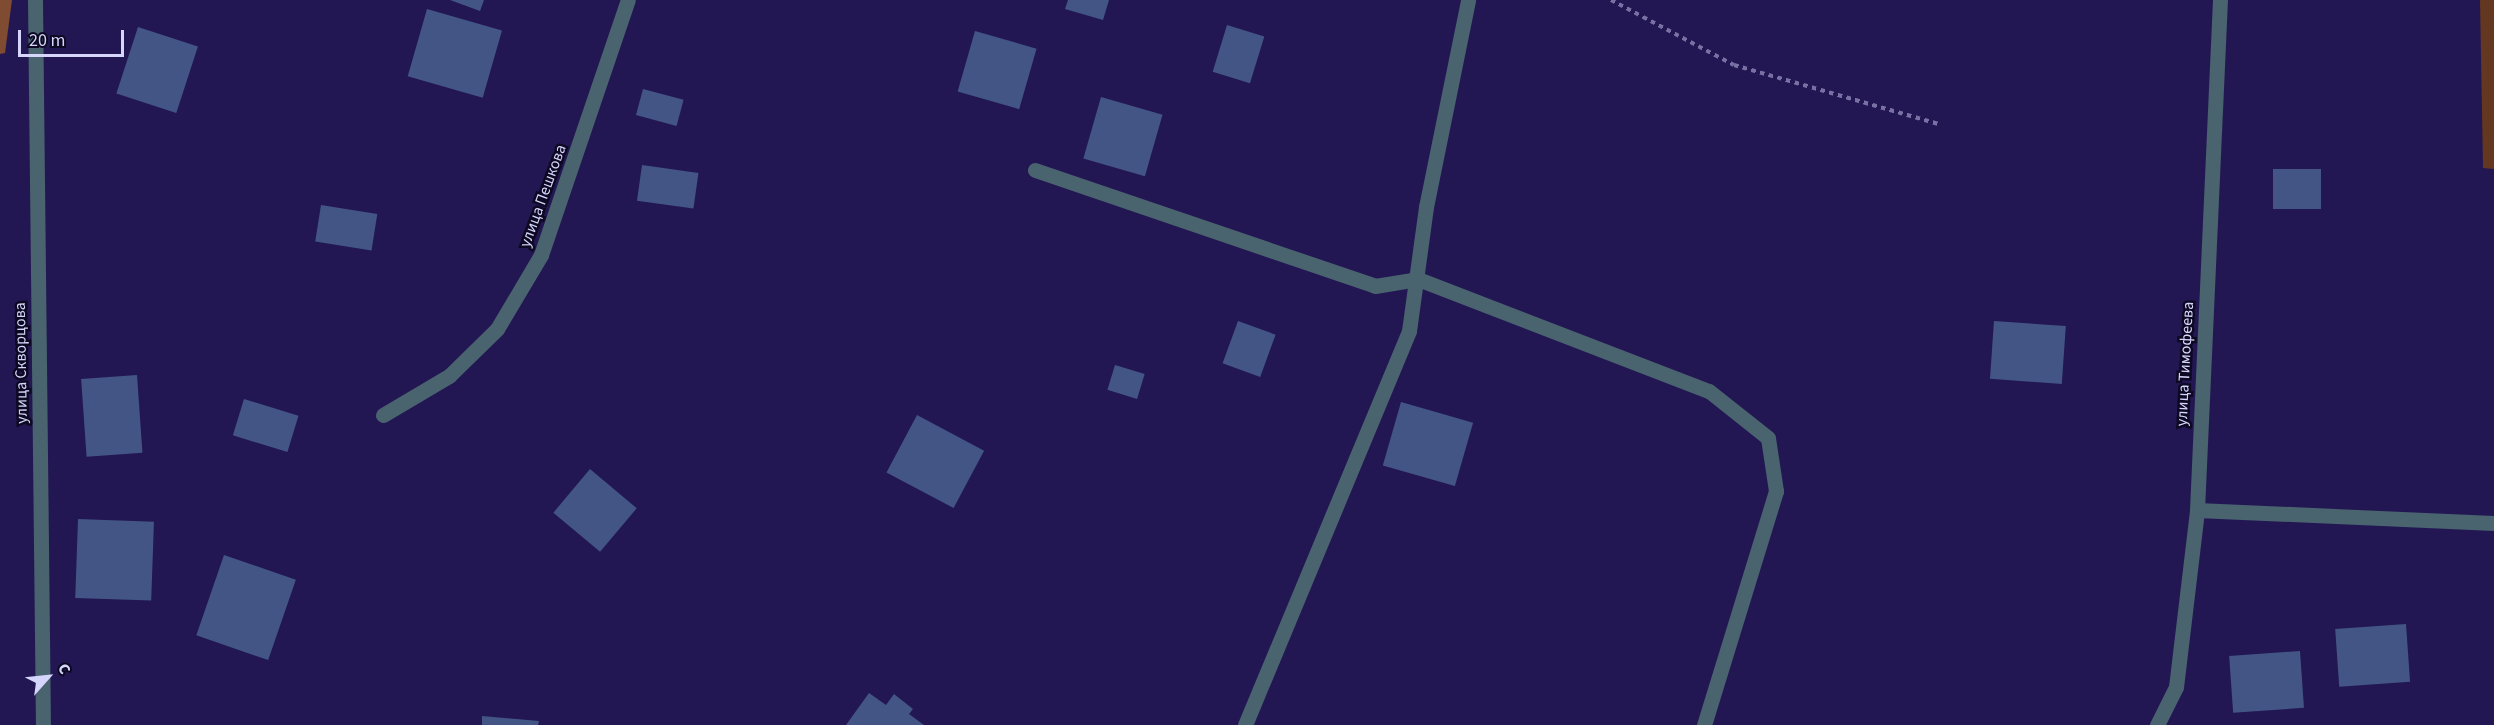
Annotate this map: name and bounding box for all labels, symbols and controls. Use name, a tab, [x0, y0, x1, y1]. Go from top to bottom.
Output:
scale bar	[21, 18, 128, 56]
text: 20 m	[29, 28, 65, 53]
street label: улица Пешкова	[516, 142, 570, 250]
street label: улица Тимофеева	[2172, 301, 2198, 427]
street label: улица Скворцова	[10, 302, 32, 424]
north arrow	[18, 647, 78, 707]
text: С	[52, 660, 76, 678]

